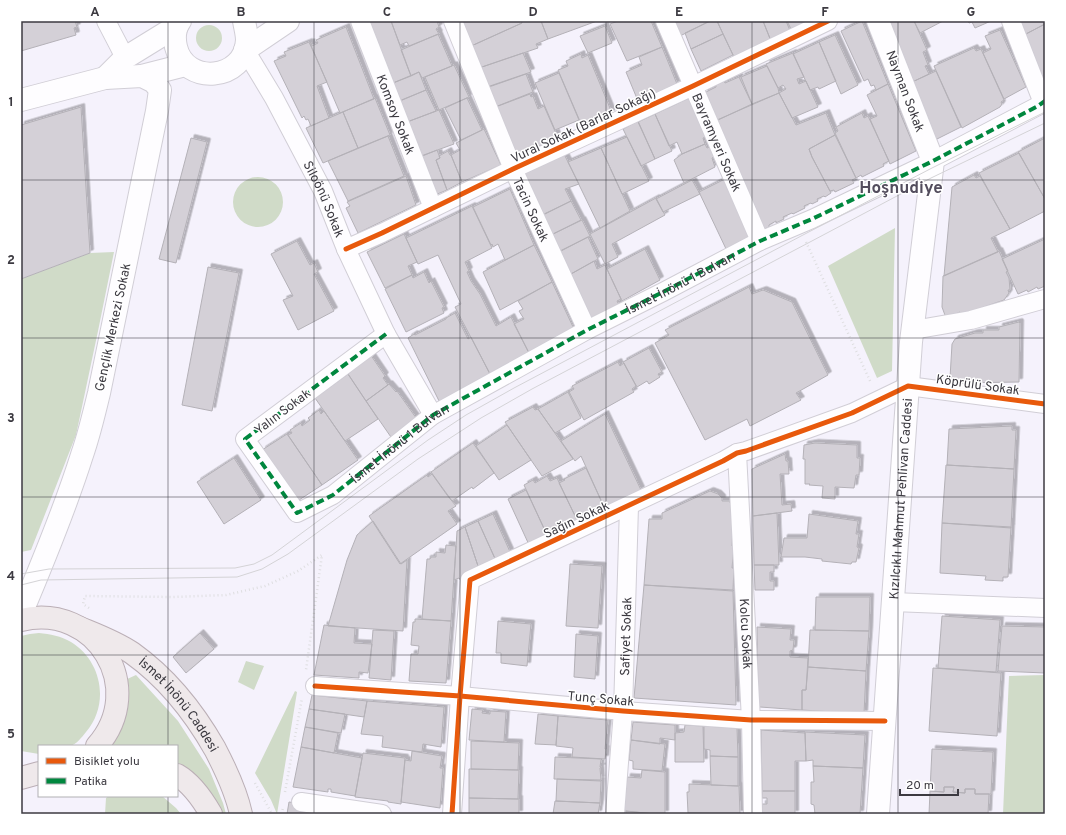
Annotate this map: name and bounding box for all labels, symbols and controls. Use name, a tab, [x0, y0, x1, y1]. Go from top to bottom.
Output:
text: A	[90, 5, 100, 21]
text: B	[237, 5, 246, 21]
text: C	[383, 5, 391, 21]
text: D	[528, 5, 538, 21]
text: E	[675, 5, 683, 21]
text: F	[821, 5, 829, 21]
text: G	[967, 5, 976, 21]
street label: Nayman Sokak	[881, 49, 927, 135]
street label: Komsoy Sokak	[372, 72, 417, 157]
street label: Vural Sokak (Barlar Sokağı)	[509, 86, 659, 167]
street label: Bayramyeri Sokak	[687, 91, 744, 195]
text: 1	[8, 95, 14, 111]
street label: Siloönü Sokak	[299, 159, 347, 240]
street label: Tacin Sokak	[508, 175, 551, 245]
district label: Hoşnudiye	[859, 178, 943, 200]
street label: İsmet İnönü 1 Bulvarı	[623, 249, 738, 319]
text: 2	[7, 253, 15, 269]
street label: Gençlik Merkezi Sokak	[93, 262, 135, 393]
street label: Köprülü Sokak	[935, 372, 1021, 400]
street label: Yalın Sokak	[252, 386, 315, 439]
street label: Kızılcıklı Mahmut Pehlivan Caddesi	[887, 398, 917, 600]
street label: İsmet İnönü 1 Bulvarı	[347, 402, 453, 488]
text: 3	[7, 411, 15, 427]
street label: Sağın Sokak	[541, 498, 613, 543]
text: 4	[7, 569, 15, 585]
street label: Safiyet Sokak	[618, 597, 636, 676]
street label: Kolcu Sokak	[735, 598, 754, 670]
street label: İsmet İnönü Caddesi	[135, 653, 221, 755]
street label: Tunç Sokak	[567, 689, 635, 711]
text: 5	[7, 727, 15, 743]
legend	[38, 745, 178, 797]
text: Bisiklet yolu	[74, 754, 140, 770]
scale bar	[900, 771, 958, 797]
text: Patika	[74, 774, 107, 790]
text: 20 m	[906, 778, 934, 794]

